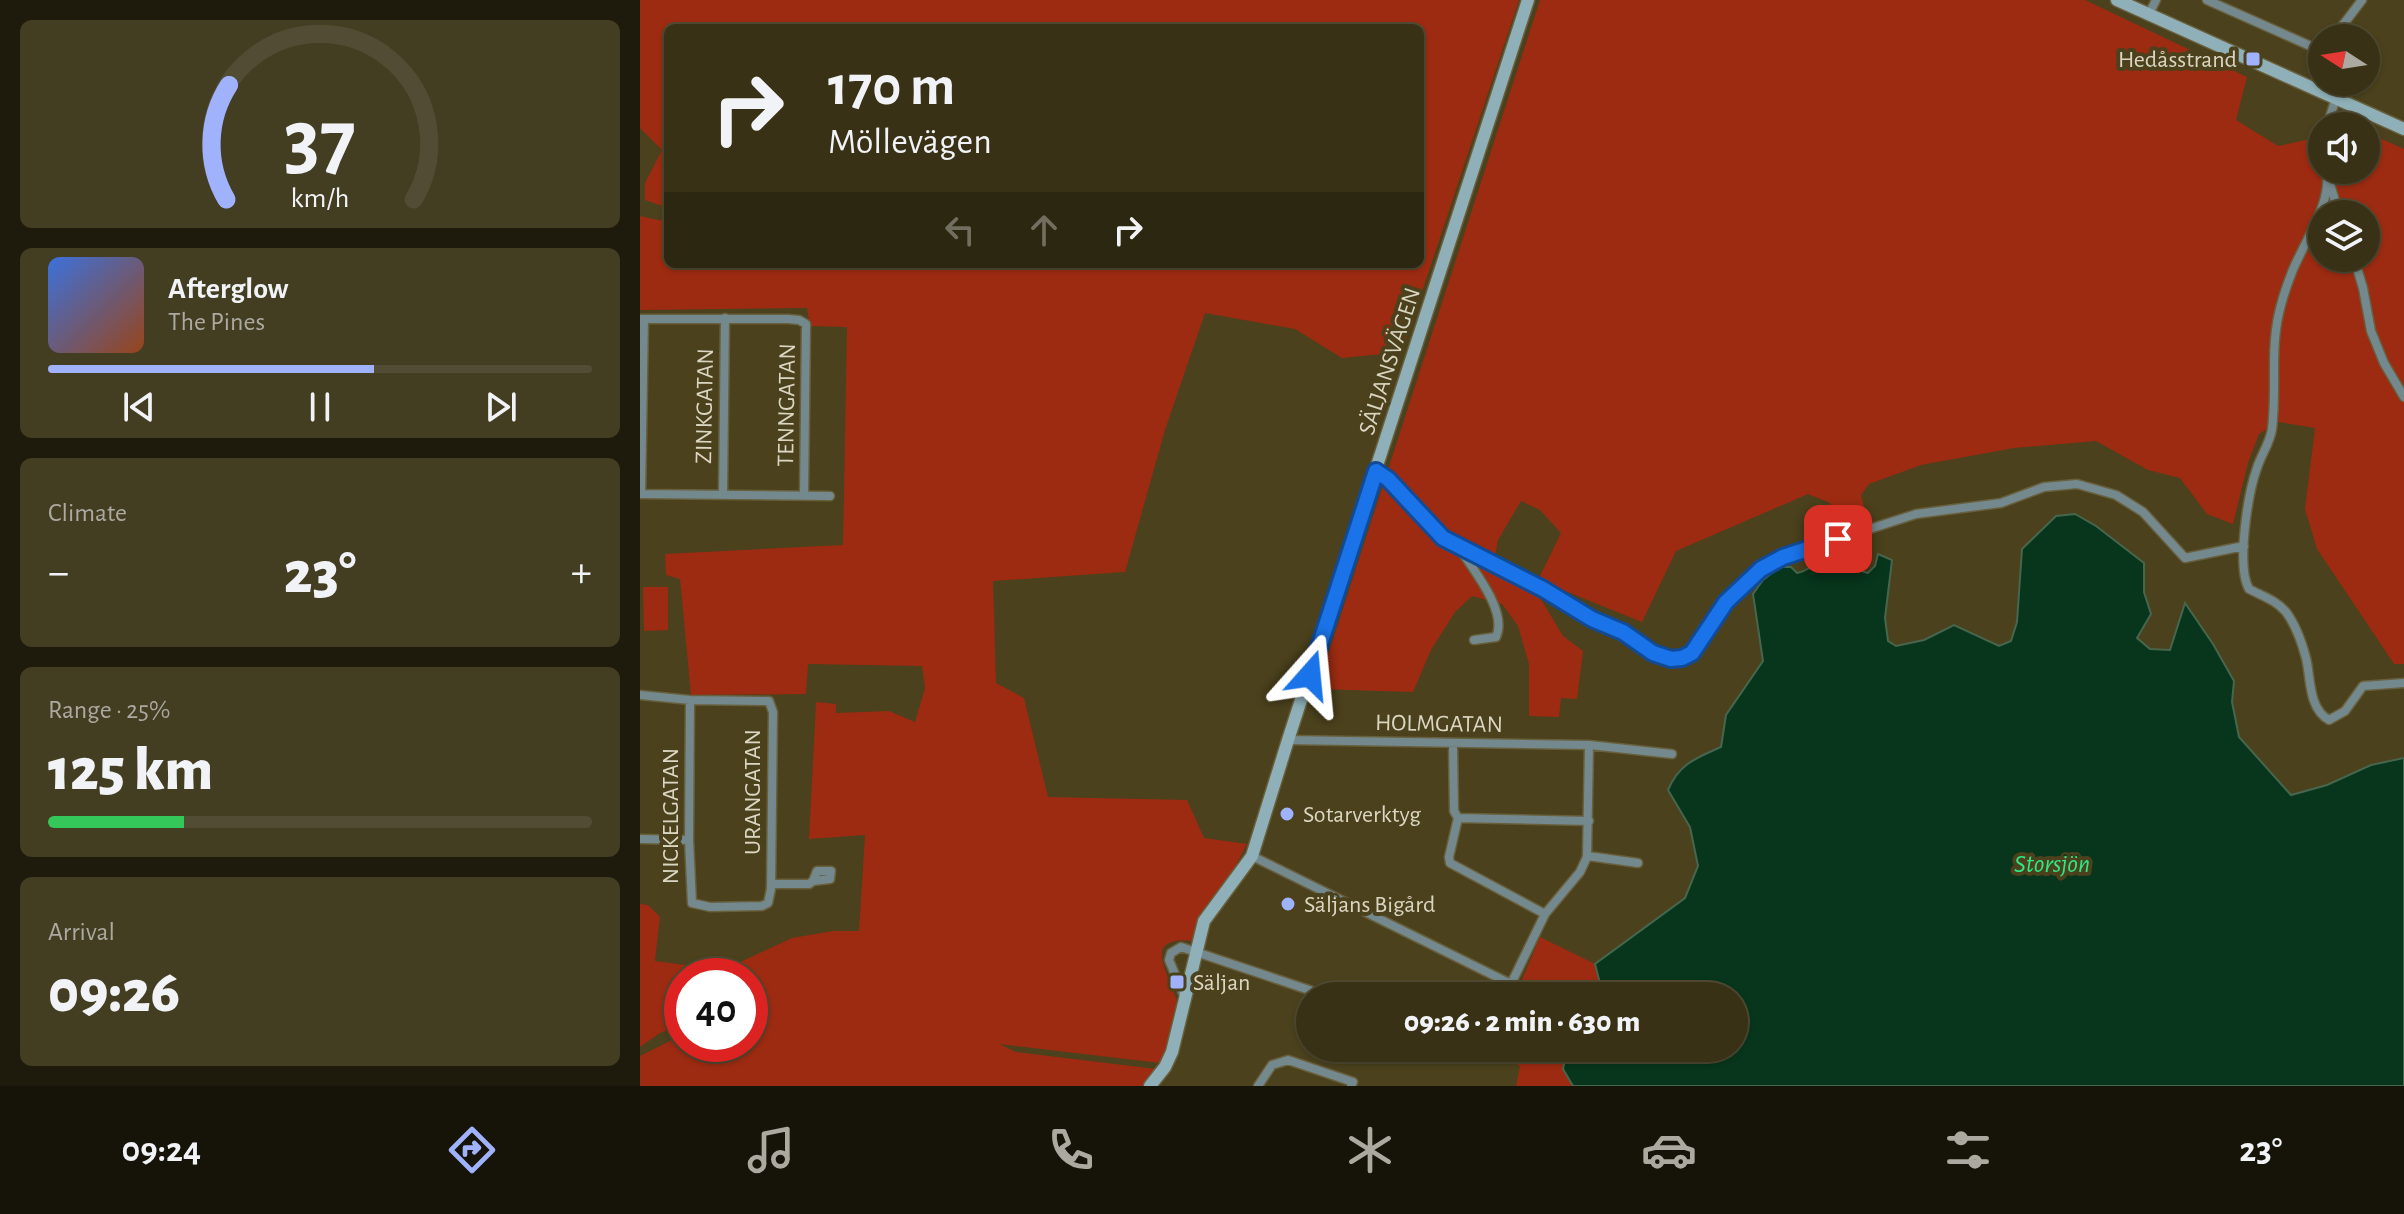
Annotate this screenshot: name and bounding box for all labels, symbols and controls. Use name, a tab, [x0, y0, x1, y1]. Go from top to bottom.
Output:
north arrow	[2308, 24, 2380, 96]
map controls	[2308, 24, 2380, 272]
place label: Hedåsstrand	[2118, 48, 2237, 72]
marker: Hedåsstrand	[2244, 50, 2262, 68]
icon: right	[696, 56, 800, 160]
text: 170 m	[828, 59, 955, 115]
text: 37	[284, 99, 356, 183]
button: sound	[2308, 112, 2380, 184]
text: Möllevägen	[828, 124, 992, 160]
text: km/h	[291, 184, 349, 213]
button: layers	[2308, 200, 2380, 272]
icon: left	[938, 208, 982, 252]
icon: ahead	[1022, 208, 1066, 252]
icon: right	[1106, 208, 1150, 252]
text: Afterglow	[168, 274, 289, 304]
street label: SÄLJANSVÄGEN	[1354, 284, 1425, 438]
text: The Pines	[168, 309, 265, 335]
street label: TENNGATAN	[774, 343, 800, 467]
street label: ZINKGATAN	[692, 348, 718, 464]
icon: previous	[117, 385, 161, 429]
icon: pause	[298, 385, 342, 429]
icon: next	[479, 385, 523, 429]
text: Climate	[48, 500, 127, 526]
pin	[1804, 505, 1872, 573]
icon: arrive	[1816, 517, 1860, 561]
text: 23°	[284, 544, 356, 604]
text: −	[48, 551, 69, 595]
text: +	[571, 551, 592, 595]
position arrow	[1268, 633, 1352, 717]
text: Range · 25%	[48, 697, 170, 723]
street label: HOLMGATAN	[1375, 711, 1503, 737]
street label: URANGATAN	[741, 729, 765, 855]
text: 125 km	[48, 741, 213, 801]
street label: NICKELGATAN	[659, 748, 683, 884]
place label: Sotarverktyg	[1303, 803, 1421, 827]
marker: Sotarverktyg	[1278, 805, 1296, 823]
water label: Storsjön	[2014, 851, 2090, 877]
place label: Säljans Bigård	[1304, 893, 1435, 917]
marker: Säljans Bigård	[1279, 895, 1297, 913]
text: Arrival	[48, 919, 115, 945]
speed limit sign: 40	[664, 958, 768, 1062]
text: 09:26	[48, 963, 180, 1023]
place label: Säljan	[1193, 971, 1250, 995]
marker: Säljan	[1168, 973, 1186, 991]
text: 09:26 · 2 min · 630 m	[1404, 1007, 1640, 1037]
icon: directions	[444, 1122, 500, 1178]
icon: music	[743, 1122, 799, 1178]
icon: phone	[1043, 1122, 1099, 1178]
icon: climate	[1342, 1122, 1398, 1178]
icon: car	[1641, 1122, 1697, 1178]
icon: filters	[1940, 1122, 1996, 1178]
text: 09:24	[122, 1132, 201, 1168]
text: 23°	[2239, 1132, 2282, 1168]

